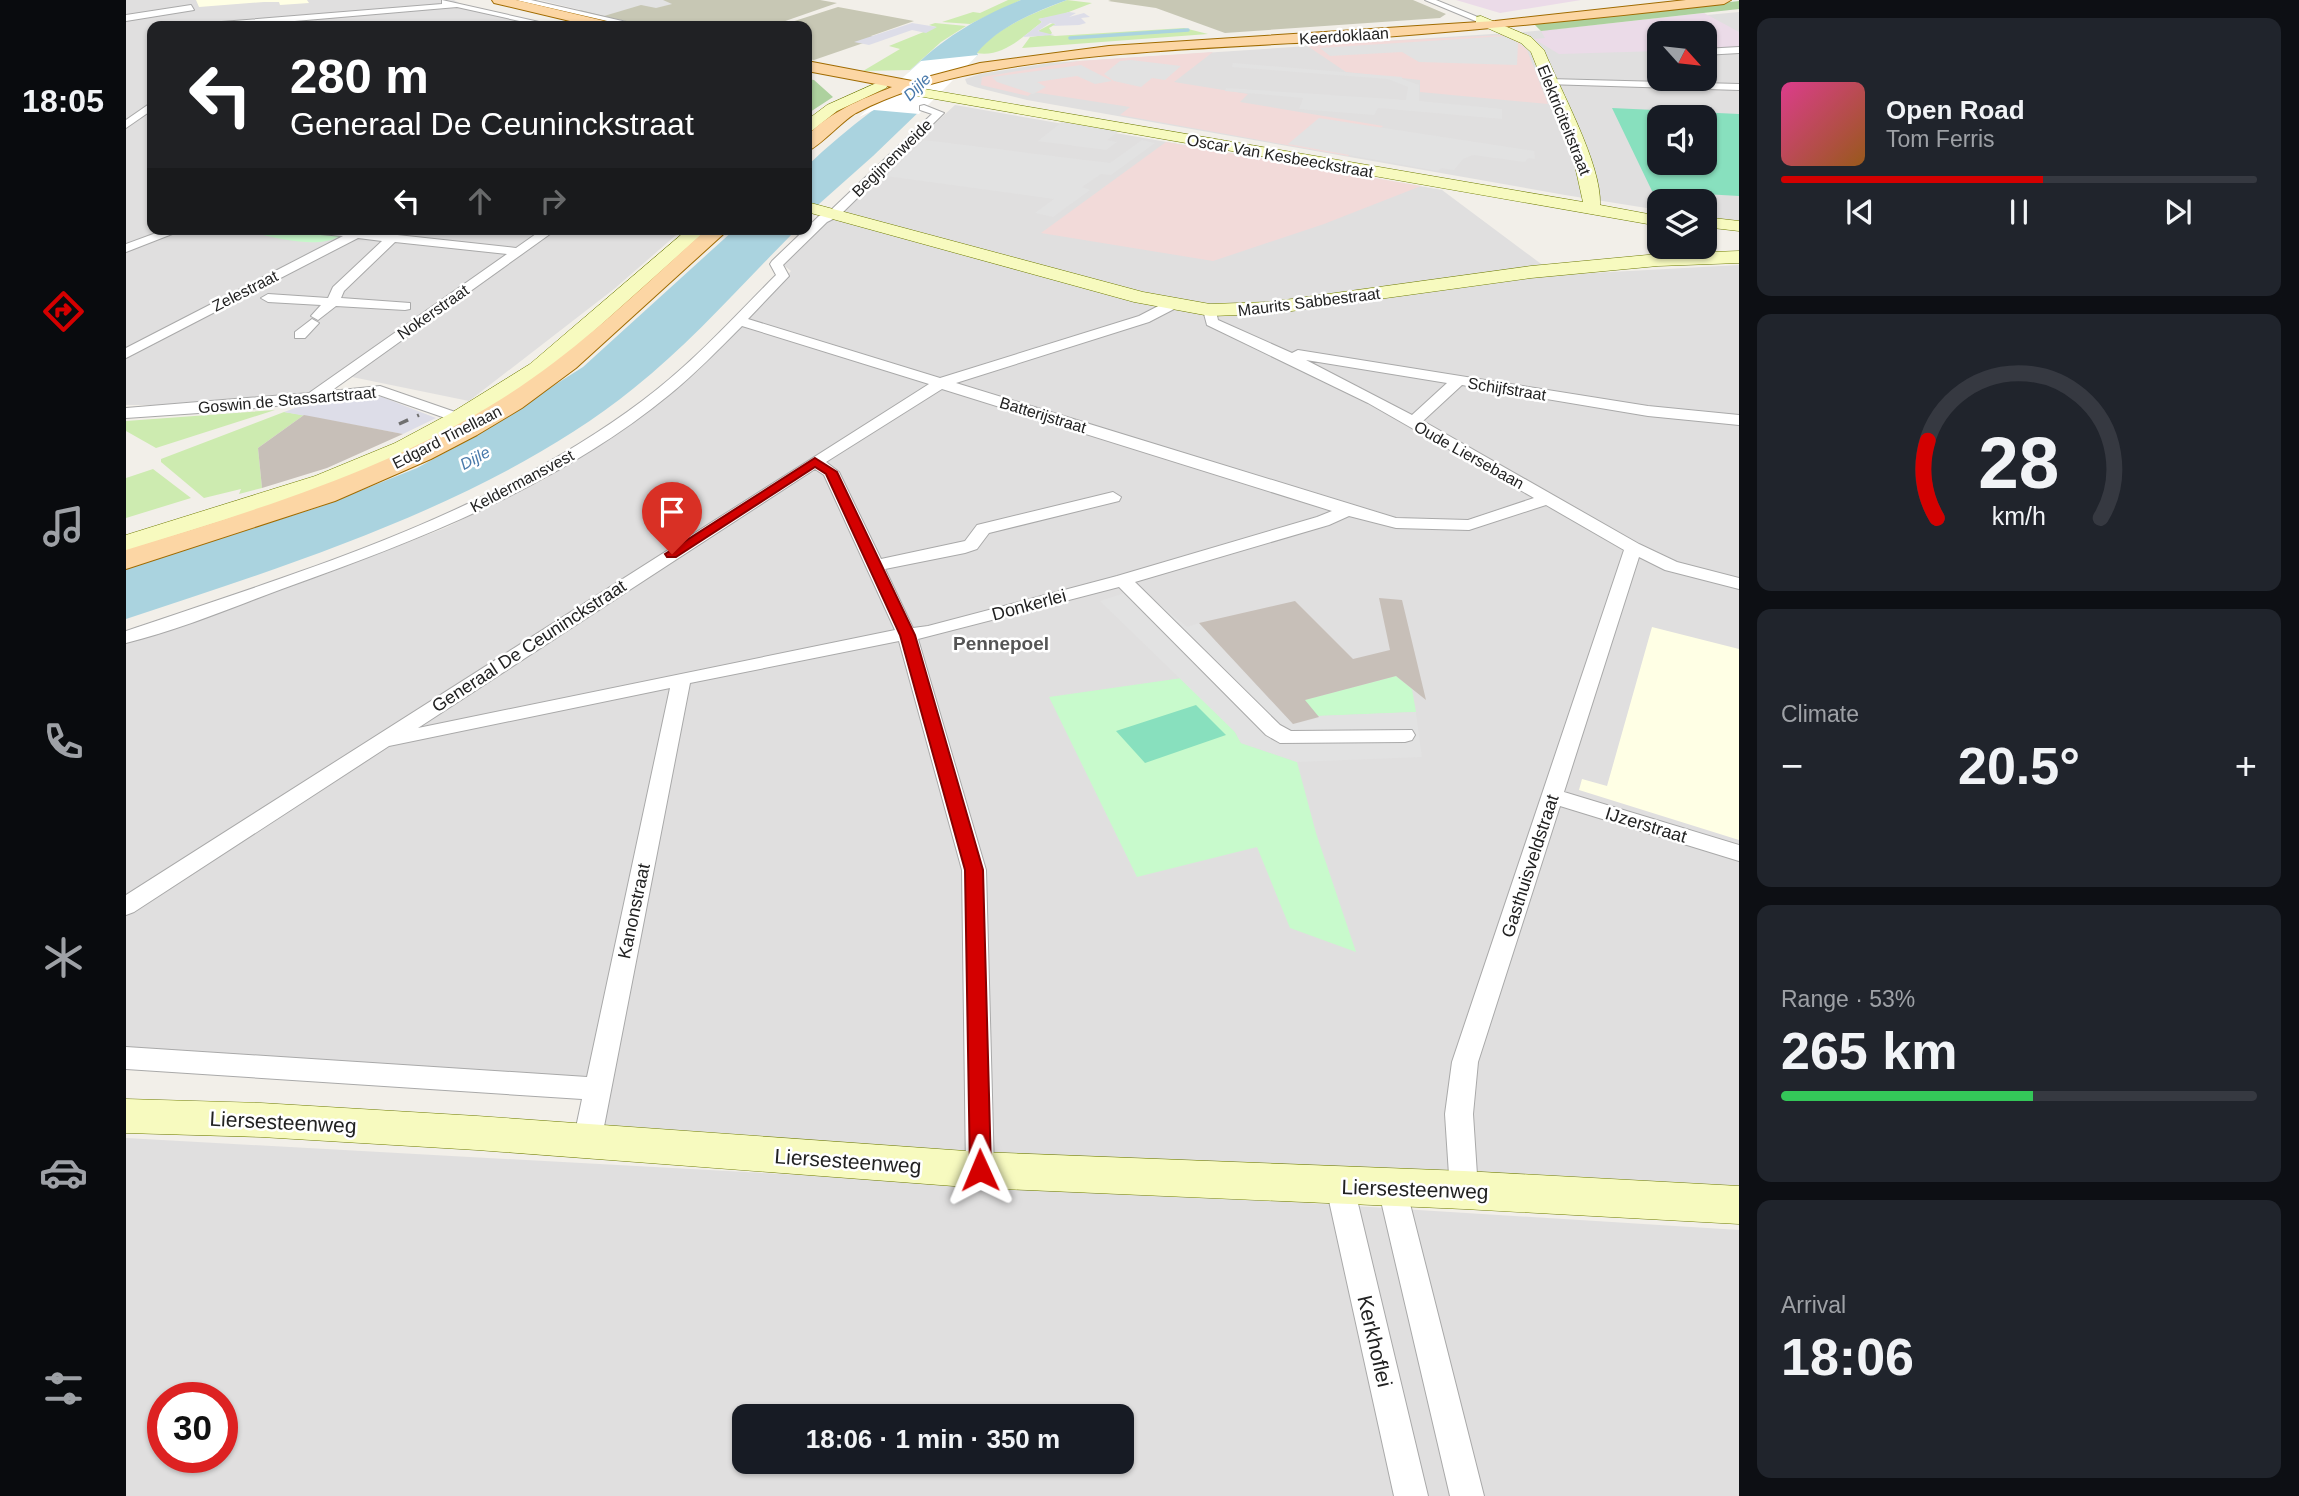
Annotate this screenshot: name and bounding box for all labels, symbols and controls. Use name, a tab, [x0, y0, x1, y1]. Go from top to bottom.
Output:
north arrow	[1647, 21, 1717, 91]
map controls	[1647, 21, 1717, 259]
street label: Keerdoklaan	[1299, 24, 1389, 48]
icon: left	[175, 49, 266, 140]
text: 280 m	[290, 49, 429, 103]
street label: Elektriciteitstraat	[1534, 62, 1594, 178]
water label: Dijle	[900, 70, 934, 104]
text: 18:05	[22, 83, 104, 119]
text: Open Road	[1886, 95, 2025, 125]
button: sound	[1647, 105, 1717, 175]
text: Generaal De Ceuninckstraat	[290, 106, 694, 142]
street label: Begijnenweide	[849, 116, 935, 200]
text: Tom Ferris	[1886, 126, 1995, 152]
street label: Oscar Van Kesbeeckstraat	[1185, 131, 1375, 181]
icon: left	[388, 182, 426, 220]
icon: ahead	[461, 182, 499, 220]
icon: right	[534, 182, 572, 220]
button: layers	[1647, 189, 1717, 259]
icon: previous	[1841, 193, 1879, 231]
icon: pause	[2000, 193, 2038, 231]
icon: next	[2159, 193, 2197, 231]
street label: Zelestraat	[209, 267, 281, 315]
street label: Nokerstraat	[394, 281, 472, 343]
street label: Maurits Sabbestraat	[1237, 285, 1382, 319]
icon: directions	[39, 287, 88, 336]
street label: Schijfstraat	[1467, 374, 1548, 404]
street label: Goswin de Stassartstraat	[197, 384, 377, 416]
street label: Batterijstraat	[998, 394, 1089, 436]
street label: Edgard Tinellaan	[390, 402, 504, 472]
street label: Oude Liersebaan	[1411, 418, 1527, 492]
text: 28	[1979, 423, 2059, 504]
water label: Dijle	[457, 443, 493, 473]
street label: Keldermansvest	[467, 446, 577, 515]
pin	[642, 482, 702, 554]
icon: arrive	[653, 493, 691, 531]
icon: music	[39, 502, 88, 551]
text: km/h	[1992, 502, 2046, 530]
street label: Generaal De Ceuninckstraat	[428, 576, 630, 716]
street label: Donkerlei	[990, 585, 1068, 625]
district label: Pennepoel	[953, 633, 1049, 654]
text: Climate	[1781, 701, 1859, 727]
icon: phone	[39, 717, 88, 766]
text: 20.5°	[1958, 737, 2080, 795]
text: −	[1781, 745, 1803, 787]
text: +	[2235, 745, 2257, 787]
street label: Gasthuisveldstraat	[1497, 792, 1563, 940]
street label: IJzerstraat	[1603, 803, 1689, 847]
street label: Kanonstraat	[614, 861, 654, 961]
icon: climate	[39, 933, 88, 982]
text: Range · 53%	[1781, 986, 1915, 1012]
text: 265 km	[1781, 1022, 1957, 1080]
street label: Liersesteenweg	[209, 1107, 357, 1137]
position arrow	[943, 1133, 1017, 1207]
street label: Liersesteenweg	[774, 1144, 922, 1178]
icon: car	[39, 1148, 88, 1197]
street label: Liersesteenweg	[1341, 1175, 1489, 1203]
text: Arrival	[1781, 1292, 1846, 1318]
street label: Kerkhoflei	[1353, 1293, 1397, 1389]
text: 18:06	[1781, 1328, 1914, 1386]
icon: filters	[39, 1364, 88, 1413]
speed limit sign: 30	[147, 1382, 238, 1473]
text: 18:06 · 1 min · 350 m	[806, 1424, 1060, 1454]

